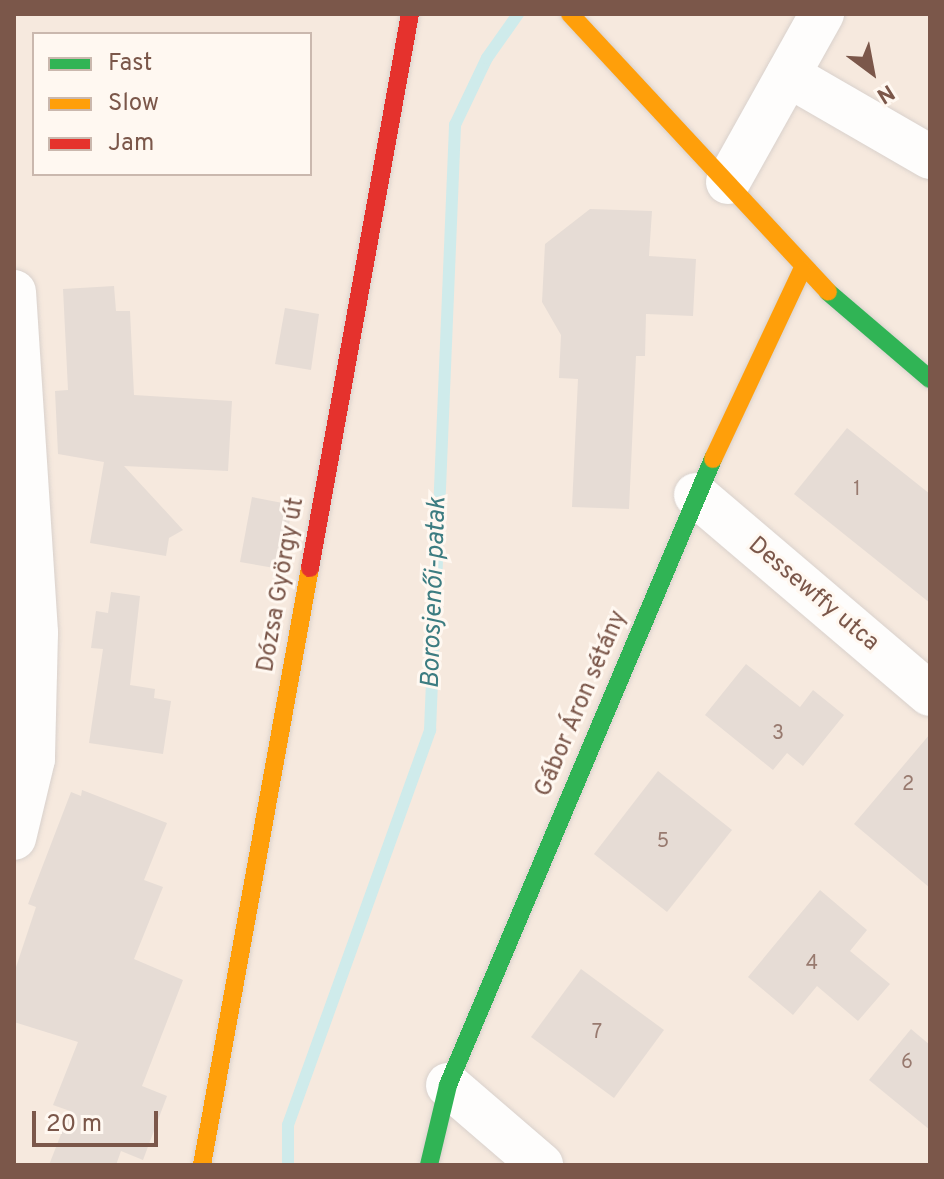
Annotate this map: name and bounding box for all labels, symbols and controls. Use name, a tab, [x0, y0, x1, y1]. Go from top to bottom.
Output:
legend	[32, 32, 312, 176]
north arrow	[832, 32, 912, 112]
text: Fast	[108, 49, 152, 79]
text: N	[871, 77, 899, 108]
text: Slow	[108, 89, 159, 119]
text: Jam	[108, 129, 154, 159]
house number: 1	[853, 478, 861, 502]
street label: Dózsa György út	[252, 495, 312, 675]
water label: Borosjenői-patak	[416, 497, 454, 689]
street label: Dessewffy utca	[742, 532, 884, 658]
street label: Gábor Áron sétány	[530, 606, 634, 802]
house number: 3	[772, 722, 784, 746]
house number: 2	[902, 773, 914, 797]
house number: 5	[657, 830, 669, 854]
house number: 4	[806, 952, 818, 976]
house number: 7	[592, 1021, 602, 1045]
house number: 6	[901, 1051, 913, 1075]
scale bar	[36, 1095, 162, 1145]
text: 20 m	[46, 1110, 102, 1140]

